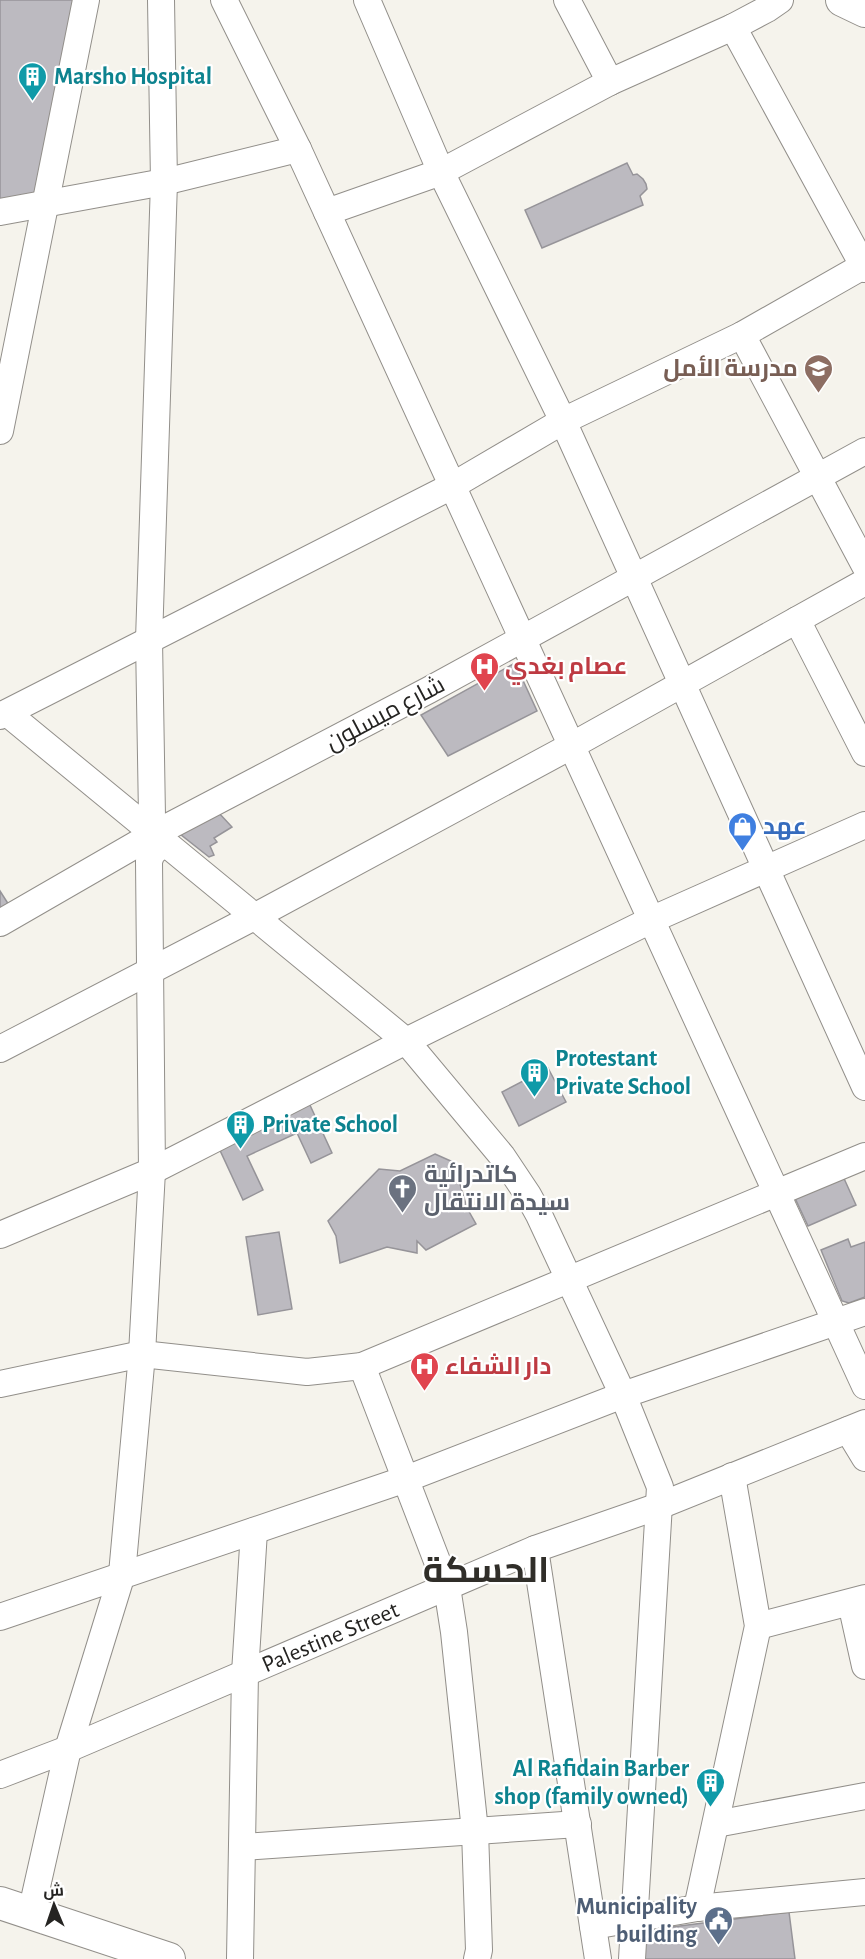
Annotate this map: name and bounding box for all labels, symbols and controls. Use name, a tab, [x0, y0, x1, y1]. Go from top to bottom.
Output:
building icon: Marsho Hospital	[17, 60, 49, 102]
place label: Marsho Hospital	[54, 65, 212, 89]
school or university icon: مدرسة الأمل	[803, 352, 835, 394]
place label: مدرسة الأمل	[663, 355, 798, 382]
hospital icon: عصام بغدي	[468, 650, 500, 692]
place label: عصام بغدي	[505, 655, 627, 685]
street label: شارع ميسلون	[322, 672, 450, 758]
shop icon: عهد	[726, 810, 758, 852]
place label: عهد	[763, 815, 807, 840]
place label: Protestant Private School	[555, 1047, 691, 1099]
building icon: Protestant Private School	[518, 1056, 550, 1098]
building icon: Private School	[225, 1108, 257, 1150]
place label: Private School	[262, 1113, 398, 1137]
place label: كاتدرائية سيدة الانتقال	[424, 1162, 570, 1216]
church icon: كاتدرائية سيدة الانتقال	[387, 1172, 419, 1214]
hospital icon: دار الشفاء	[408, 1350, 440, 1392]
place label: دار الشفاء	[445, 1353, 552, 1380]
district label: الحسكة	[423, 1553, 549, 1589]
street label: Palestine Street	[259, 1598, 403, 1677]
place label: Al Rafidain Barber shop (family owned)	[494, 1757, 690, 1809]
building icon: Al Rafidain Barber shop (family owned)	[694, 1766, 726, 1808]
north arrow	[24, 1875, 84, 1935]
text: ش	[43, 1882, 64, 1900]
place label: Municipality building	[576, 1895, 698, 1947]
public building icon: Municipality building	[702, 1904, 734, 1946]

